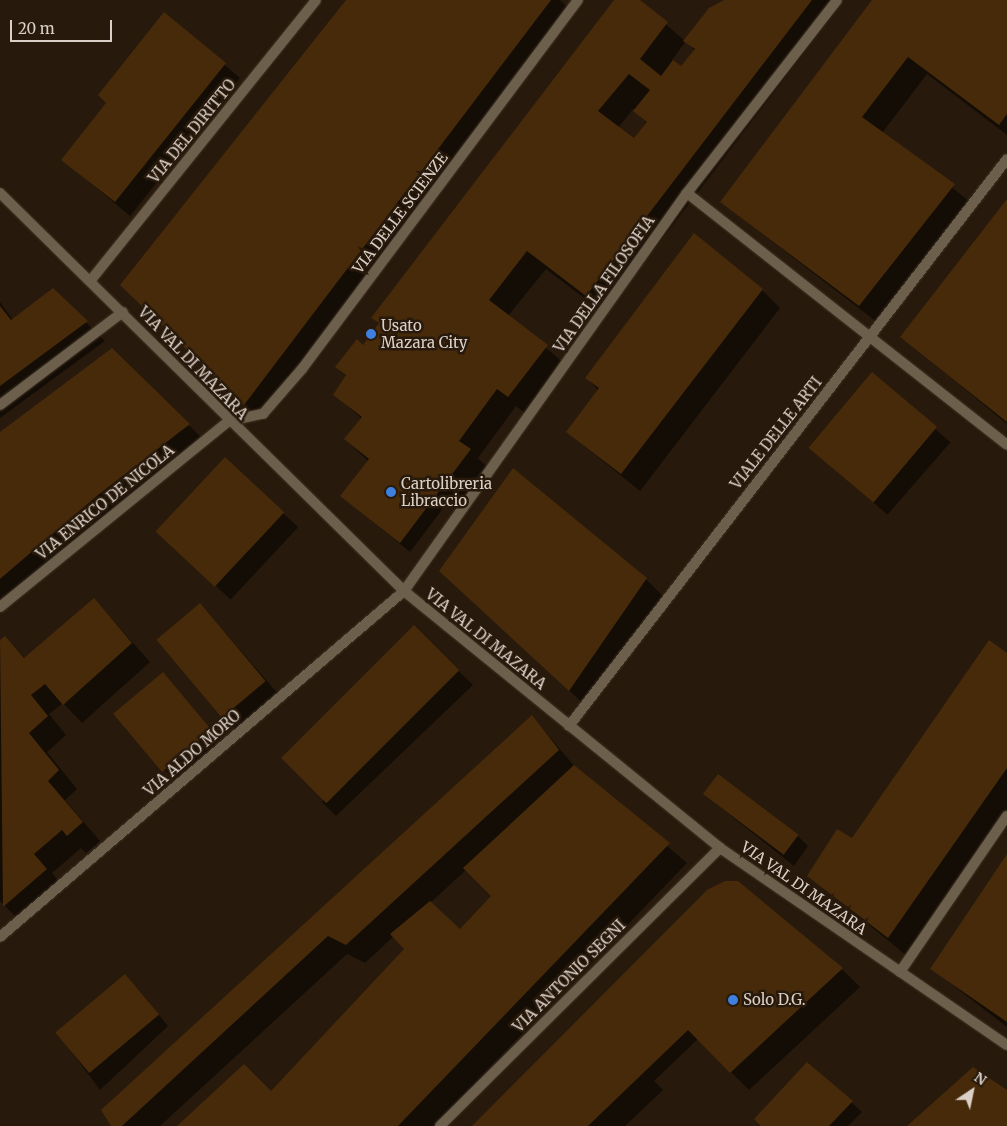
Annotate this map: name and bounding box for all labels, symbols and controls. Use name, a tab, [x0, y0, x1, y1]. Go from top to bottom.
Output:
scale bar	[12, 10, 115, 42]
text: 20 m	[18, 19, 55, 38]
street label: VIA DEL DIRITTO	[145, 76, 239, 186]
street label: VIA DELLE SCIENZE	[349, 149, 451, 277]
street label: VIA DELLA FILOSOFIA	[550, 212, 658, 356]
street label: VIA VAL DI MAZARA	[134, 303, 252, 423]
place label: Usato Mazara City	[381, 316, 468, 351]
marker: Usato Mazara City	[365, 328, 377, 340]
street label: VIALE DELLE ARTI	[727, 373, 825, 493]
street label: VIA ENRICO DE NICOLA	[32, 441, 178, 563]
place label: Cartolibreria Libraccio	[401, 474, 492, 509]
marker: Cartolibreria Libraccio	[385, 486, 397, 498]
street label: VIA VAL DI MAZARA	[422, 585, 550, 693]
street label: VIA ALDO MORO	[140, 706, 244, 800]
street label: VIA VAL DI MAZARA	[737, 838, 871, 938]
street label: VIA ANTONIO SEGNI	[509, 916, 629, 1036]
place label: Solo D.G.	[743, 991, 806, 1009]
marker: Solo D.G.	[727, 994, 739, 1006]
north arrow	[947, 1066, 997, 1116]
text: N	[971, 1068, 990, 1089]

